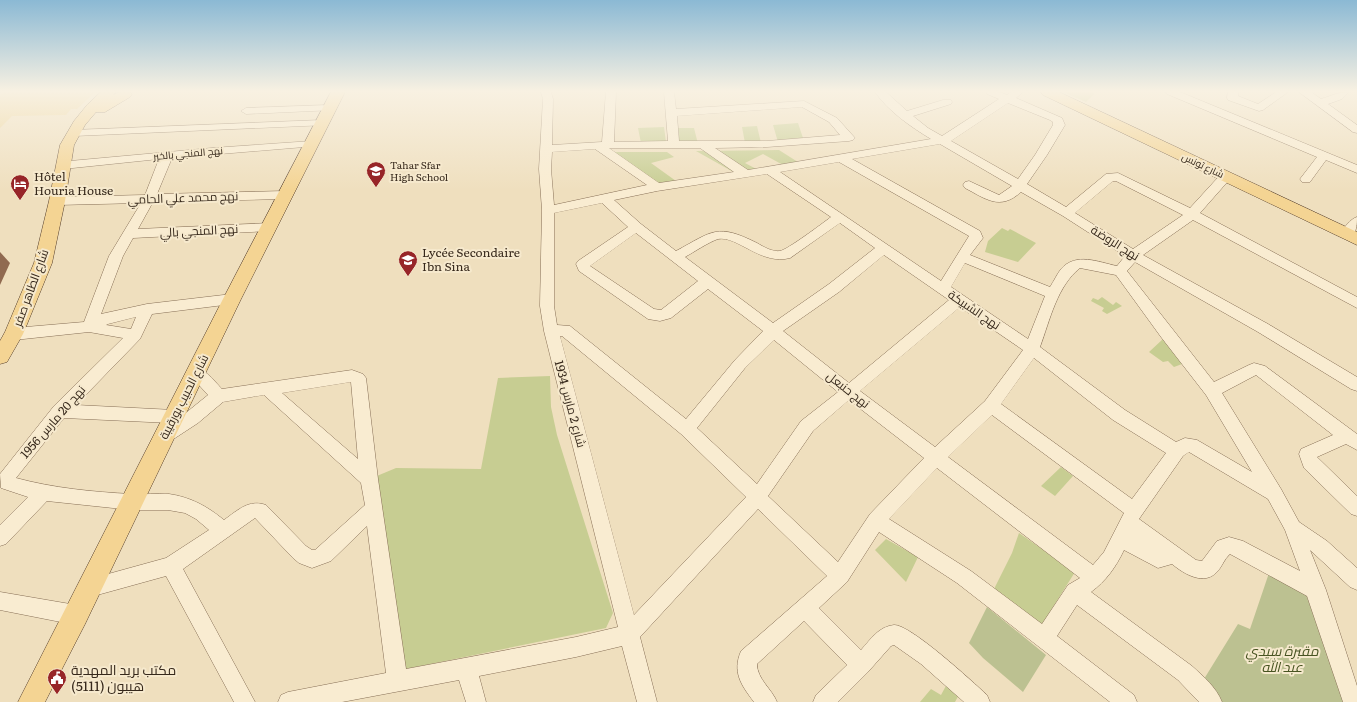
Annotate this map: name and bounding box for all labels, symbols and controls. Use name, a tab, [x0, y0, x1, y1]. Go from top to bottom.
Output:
street label: نهج المنجي بالخير	[151, 142, 224, 164]
street label: شارع تونس	[1180, 148, 1227, 181]
place label: Tahar Sfar High School	[390, 157, 449, 184]
school or university icon: Tahar Sfar High School	[365, 160, 387, 188]
place label: Hôtel Houria House	[34, 167, 113, 199]
hotel icon: Hôtel Houria House	[9, 173, 31, 201]
street label: نهج محمد علي الحامي	[127, 186, 239, 210]
street label: نهج المنجي بالي	[159, 219, 239, 243]
street label: نهج الروضة	[1088, 220, 1143, 264]
place label: Lycée Secondaire Ibn Sina	[422, 243, 520, 275]
street label: شارع الطاهر صفر	[7, 246, 52, 330]
school or university icon: Lycée Secondaire Ibn Sina	[397, 249, 419, 277]
street label: نهج الشبيكة	[945, 285, 1004, 333]
street label: شارع الحبيب بورقيبة	[154, 351, 212, 442]
street label: شارع 2 مارس 1934	[551, 358, 591, 449]
street label: نهج حنبعل	[823, 366, 874, 412]
street label: نهج 20 مارس 1956	[15, 381, 89, 462]
park label: مقبرة سيدي عبد الله	[1246, 640, 1319, 676]
place label: مكتب بريد المهدية هيبون (5111)	[71, 659, 176, 695]
public building icon: مكتب بريد المهدية هيبون (5111)	[46, 667, 68, 695]

